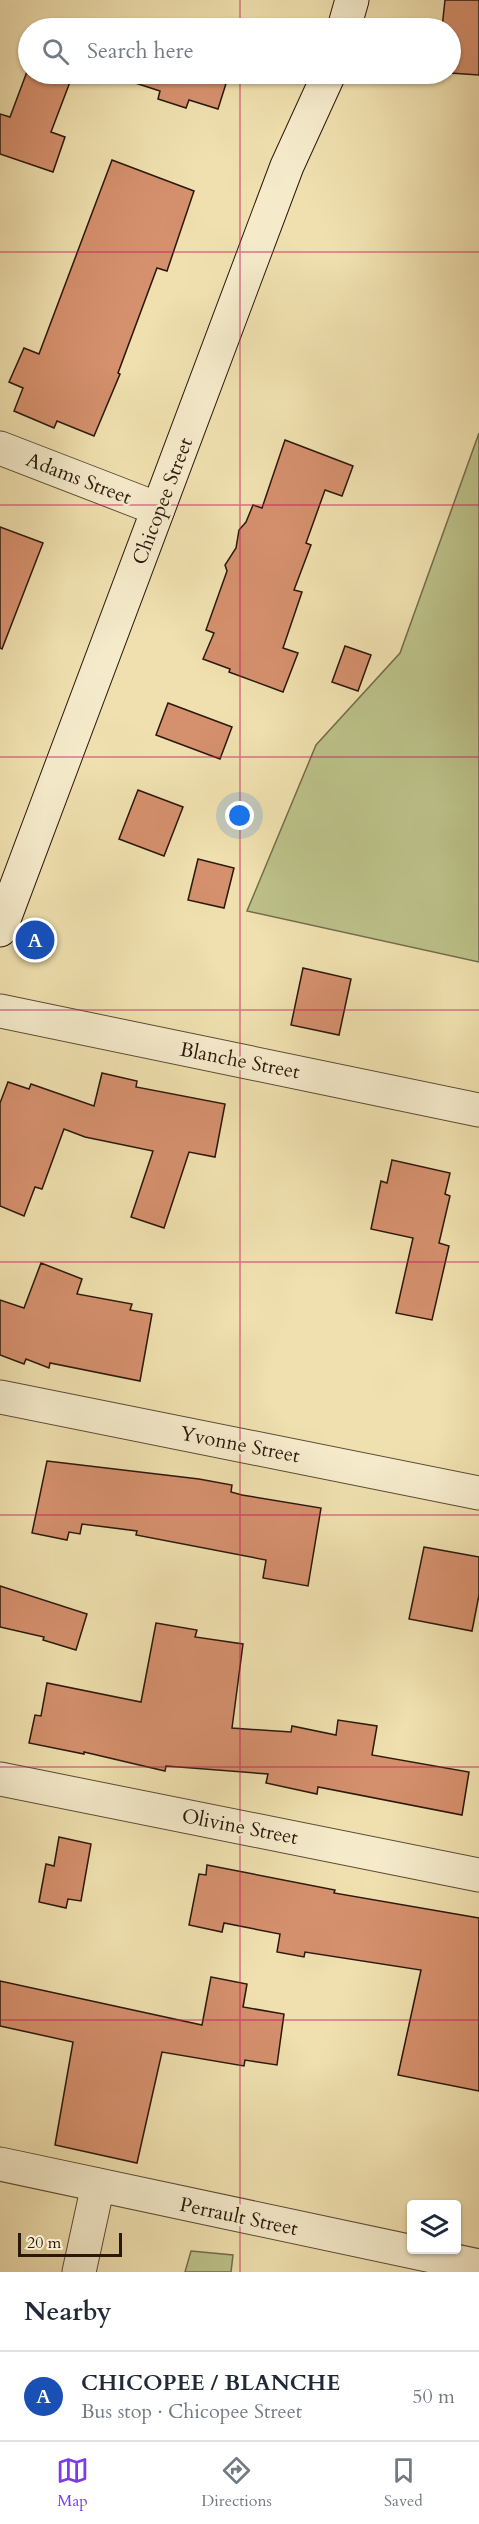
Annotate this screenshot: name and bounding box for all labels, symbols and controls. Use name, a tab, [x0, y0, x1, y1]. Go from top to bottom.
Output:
search box	[18, 18, 461, 84]
icon: search	[39, 35, 72, 68]
text: Search here	[87, 36, 194, 66]
street label: Chicopee Street	[126, 433, 199, 569]
street label: Adams Street	[22, 446, 136, 511]
your location	[225, 801, 254, 830]
pin: A	[15, 918, 54, 962]
street label: Blanche Street	[178, 1036, 303, 1085]
street label: Yvonne Street	[178, 1420, 303, 1469]
street label: Olivine Street	[180, 1802, 301, 1851]
street label: Perrault Street	[177, 2191, 301, 2242]
map controls	[407, 2200, 461, 2254]
button: layers	[407, 2200, 461, 2254]
scale bar	[18, 2230, 122, 2258]
text: 20 m	[27, 2232, 61, 2254]
text: Nearby	[24, 2294, 112, 2329]
text: CHICOPEE / BLANCHE	[81, 2368, 340, 2398]
text: A	[36, 2383, 51, 2410]
text: 50 m	[412, 2383, 455, 2410]
text: Bus stop · Chicopee Street	[81, 2398, 302, 2425]
tab: Map	[56, 2454, 89, 2512]
tab: Directions	[201, 2454, 272, 2512]
tab: Saved	[384, 2454, 423, 2512]

